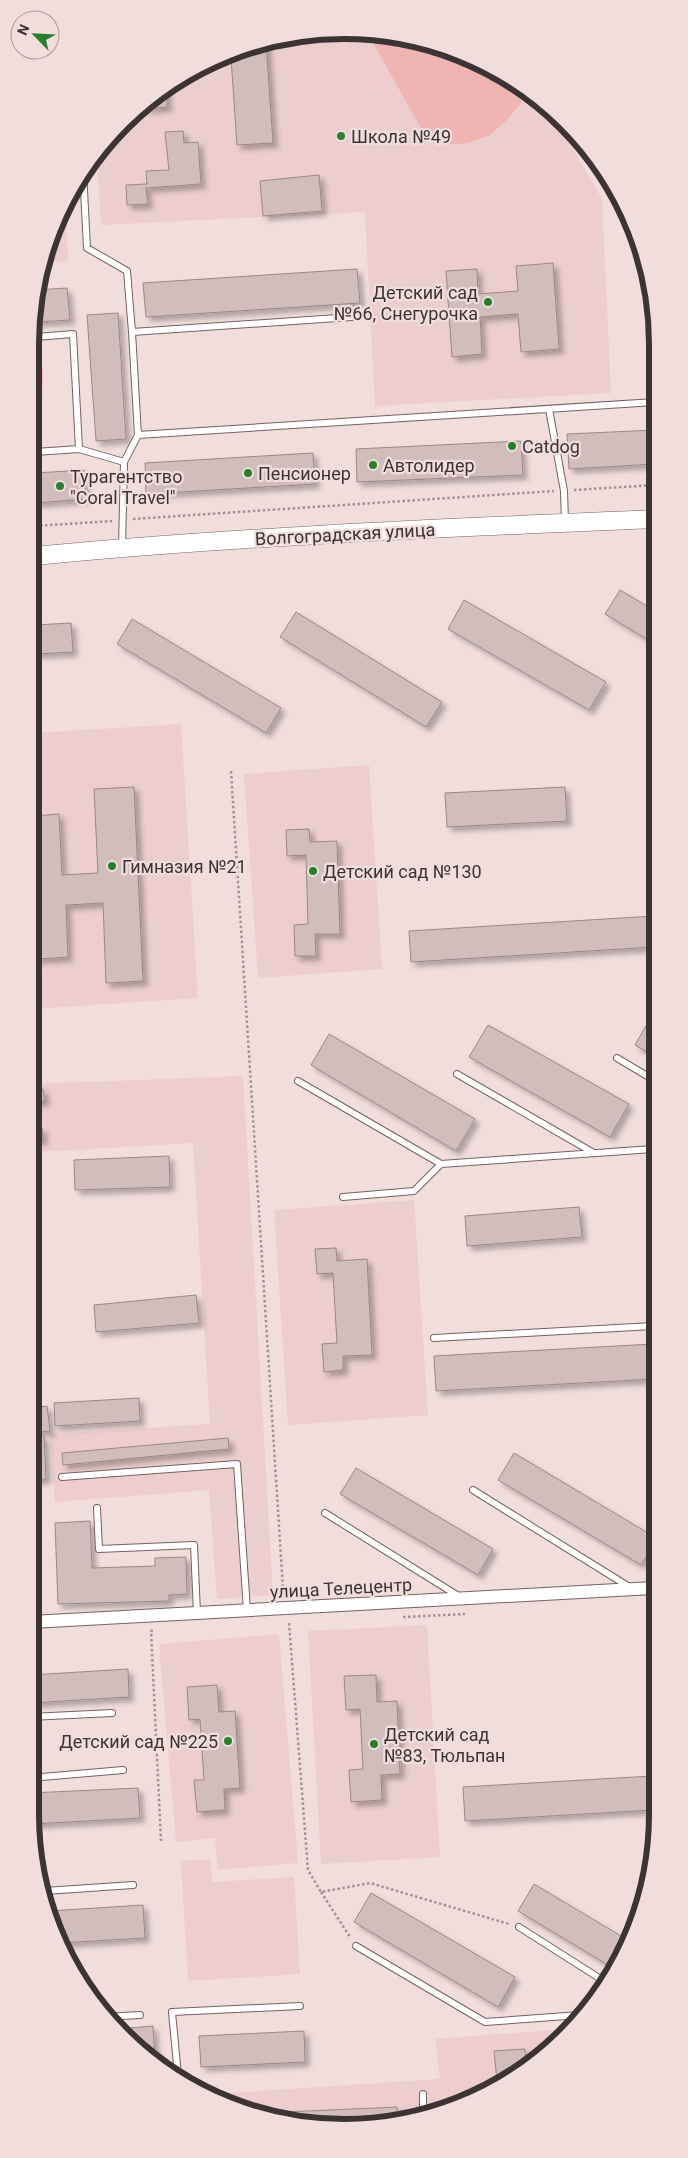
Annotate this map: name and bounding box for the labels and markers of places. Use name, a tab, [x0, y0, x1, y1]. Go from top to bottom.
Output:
place label: Школа №49	[351, 126, 451, 147]
marker: Школа №49	[335, 130, 347, 142]
place label: Детский сад №66, Снегурочка	[334, 282, 478, 324]
marker: Детский сад №66, Снегурочка	[482, 296, 494, 308]
place label: Catdog	[522, 436, 580, 457]
marker: Catdog	[506, 440, 518, 452]
place label: Автолидер	[383, 455, 475, 476]
marker: Автолидер	[367, 459, 379, 471]
place label: Пенсионер	[258, 463, 351, 484]
place label: Турагентство "Coral Travel"	[70, 466, 182, 508]
marker: Пенсионер	[242, 467, 254, 479]
marker: Турагентство "Coral Travel"	[54, 480, 66, 492]
place label: Гимназия №21	[122, 856, 247, 877]
marker: Гимназия №21	[106, 860, 118, 872]
place label: Детский сад №130	[323, 861, 482, 882]
marker: Детский сад №130	[307, 865, 319, 877]
place label: Детский сад №83, Тюльпан	[384, 1724, 506, 1766]
place label: Детский сад №225	[59, 1731, 218, 1752]
marker: Детский сад №225	[222, 1735, 234, 1747]
marker: Детский сад №83, Тюльпан	[368, 1738, 380, 1750]

